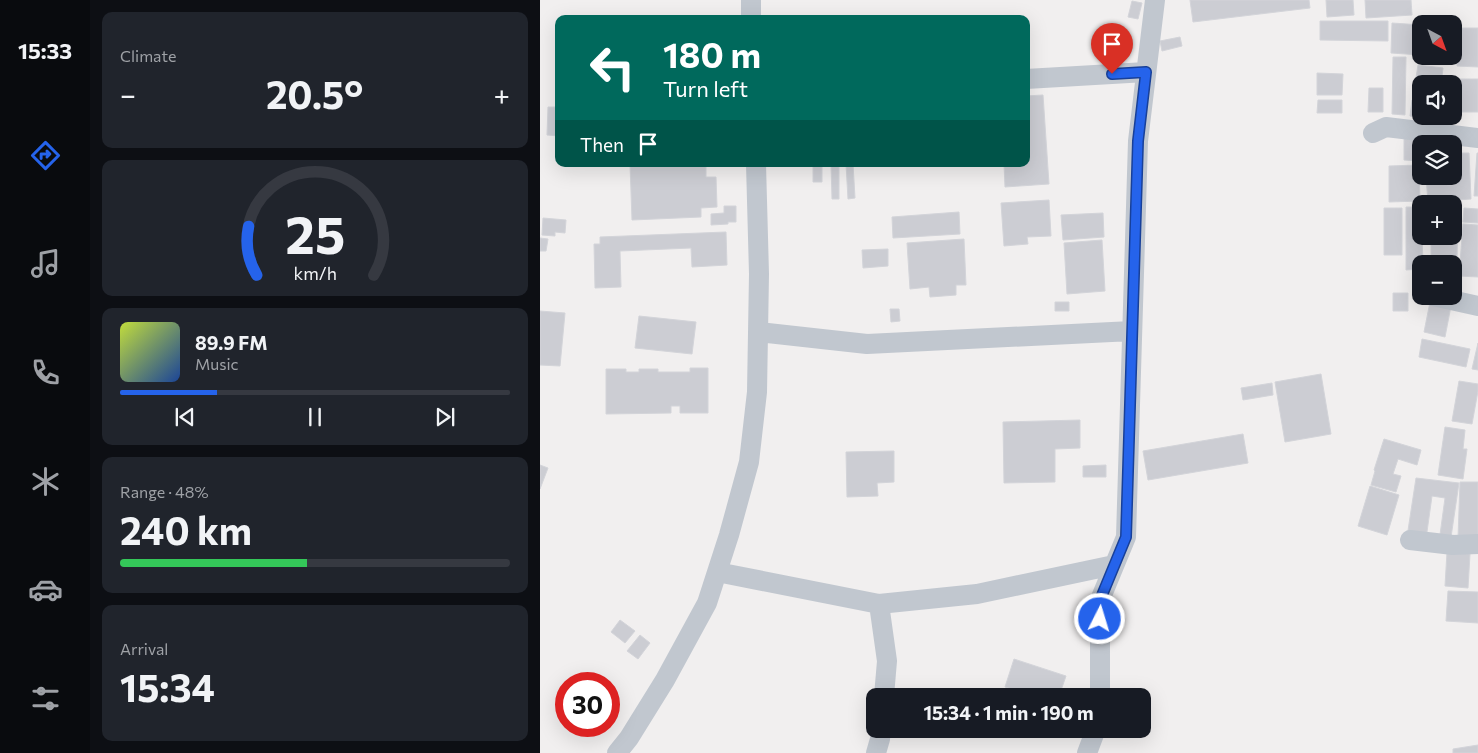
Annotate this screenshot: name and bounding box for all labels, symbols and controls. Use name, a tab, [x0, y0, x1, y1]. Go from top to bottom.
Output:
north arrow	[1412, 15, 1462, 65]
map controls	[1412, 15, 1462, 305]
pin	[1091, 23, 1133, 74]
icon: arrive	[1098, 30, 1126, 58]
text: 180 m	[663, 32, 761, 75]
icon: left	[580, 35, 645, 100]
text: 15:33	[18, 37, 72, 64]
text: Climate	[120, 46, 176, 65]
text: 20.5°	[266, 70, 363, 117]
text: Turn left	[663, 75, 748, 102]
button: sound	[1412, 75, 1462, 125]
text: −	[120, 77, 136, 111]
text: +	[494, 77, 510, 111]
icon: arrive	[634, 130, 662, 158]
text: Then	[580, 133, 624, 156]
button: layers	[1412, 135, 1462, 185]
icon: directions	[28, 138, 63, 173]
button: +	[1412, 195, 1462, 245]
text: 25	[285, 201, 345, 265]
icon: music	[28, 246, 63, 281]
button: −	[1412, 255, 1462, 305]
text: km/h	[293, 262, 337, 284]
text: 89.9 FM	[195, 331, 268, 354]
text: Music	[195, 354, 239, 373]
icon: phone	[28, 355, 63, 390]
icon: previous	[171, 403, 199, 431]
icon: pause	[301, 403, 329, 431]
icon: next	[431, 403, 459, 431]
icon: climate	[28, 464, 63, 499]
text: Range · 48%	[120, 482, 208, 501]
text: 240 km	[120, 506, 252, 553]
icon: car	[28, 572, 63, 607]
position arrow	[1073, 592, 1125, 644]
text: Arrival	[120, 639, 168, 658]
text: 15:34	[120, 663, 215, 710]
speed limit sign: 30	[555, 672, 620, 737]
icon: filters	[28, 681, 63, 716]
text: 15:34 · 1 min · 190 m	[923, 701, 1094, 724]

